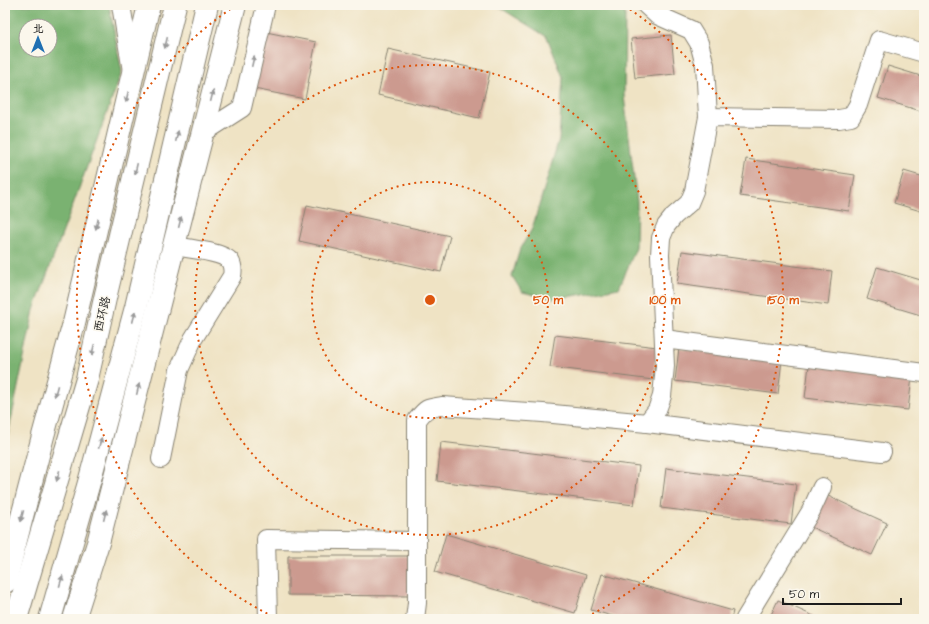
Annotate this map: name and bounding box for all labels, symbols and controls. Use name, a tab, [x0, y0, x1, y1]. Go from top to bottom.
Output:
north arrow	[18, 18, 58, 58]
text: 北	[33, 21, 44, 36]
one-way arrow	[162, 37, 168, 49]
one-way arrow	[250, 54, 256, 67]
one-way arrow	[209, 90, 215, 102]
one-way arrow	[124, 91, 130, 104]
one-way arrow	[174, 130, 180, 142]
one-way arrow	[132, 163, 138, 176]
one-way arrow	[177, 216, 183, 228]
one-way arrow	[94, 218, 100, 230]
text: 50 m	[533, 292, 564, 309]
text: 100 m	[650, 292, 681, 309]
text: 150 m	[767, 292, 800, 309]
centre of rings	[423, 293, 437, 307]
street label: 西环路	[90, 295, 115, 334]
one-way arrow	[131, 311, 137, 323]
one-way arrow	[90, 344, 96, 357]
one-way arrow	[135, 382, 141, 395]
one-way arrow	[52, 385, 58, 397]
one-way arrow	[97, 437, 103, 449]
one-way arrow	[55, 470, 61, 482]
one-way arrow	[103, 508, 109, 521]
one-way arrow	[19, 511, 25, 523]
one-way arrow	[58, 575, 64, 587]
scale bar	[783, 580, 901, 606]
text: 50 m	[789, 586, 820, 603]

